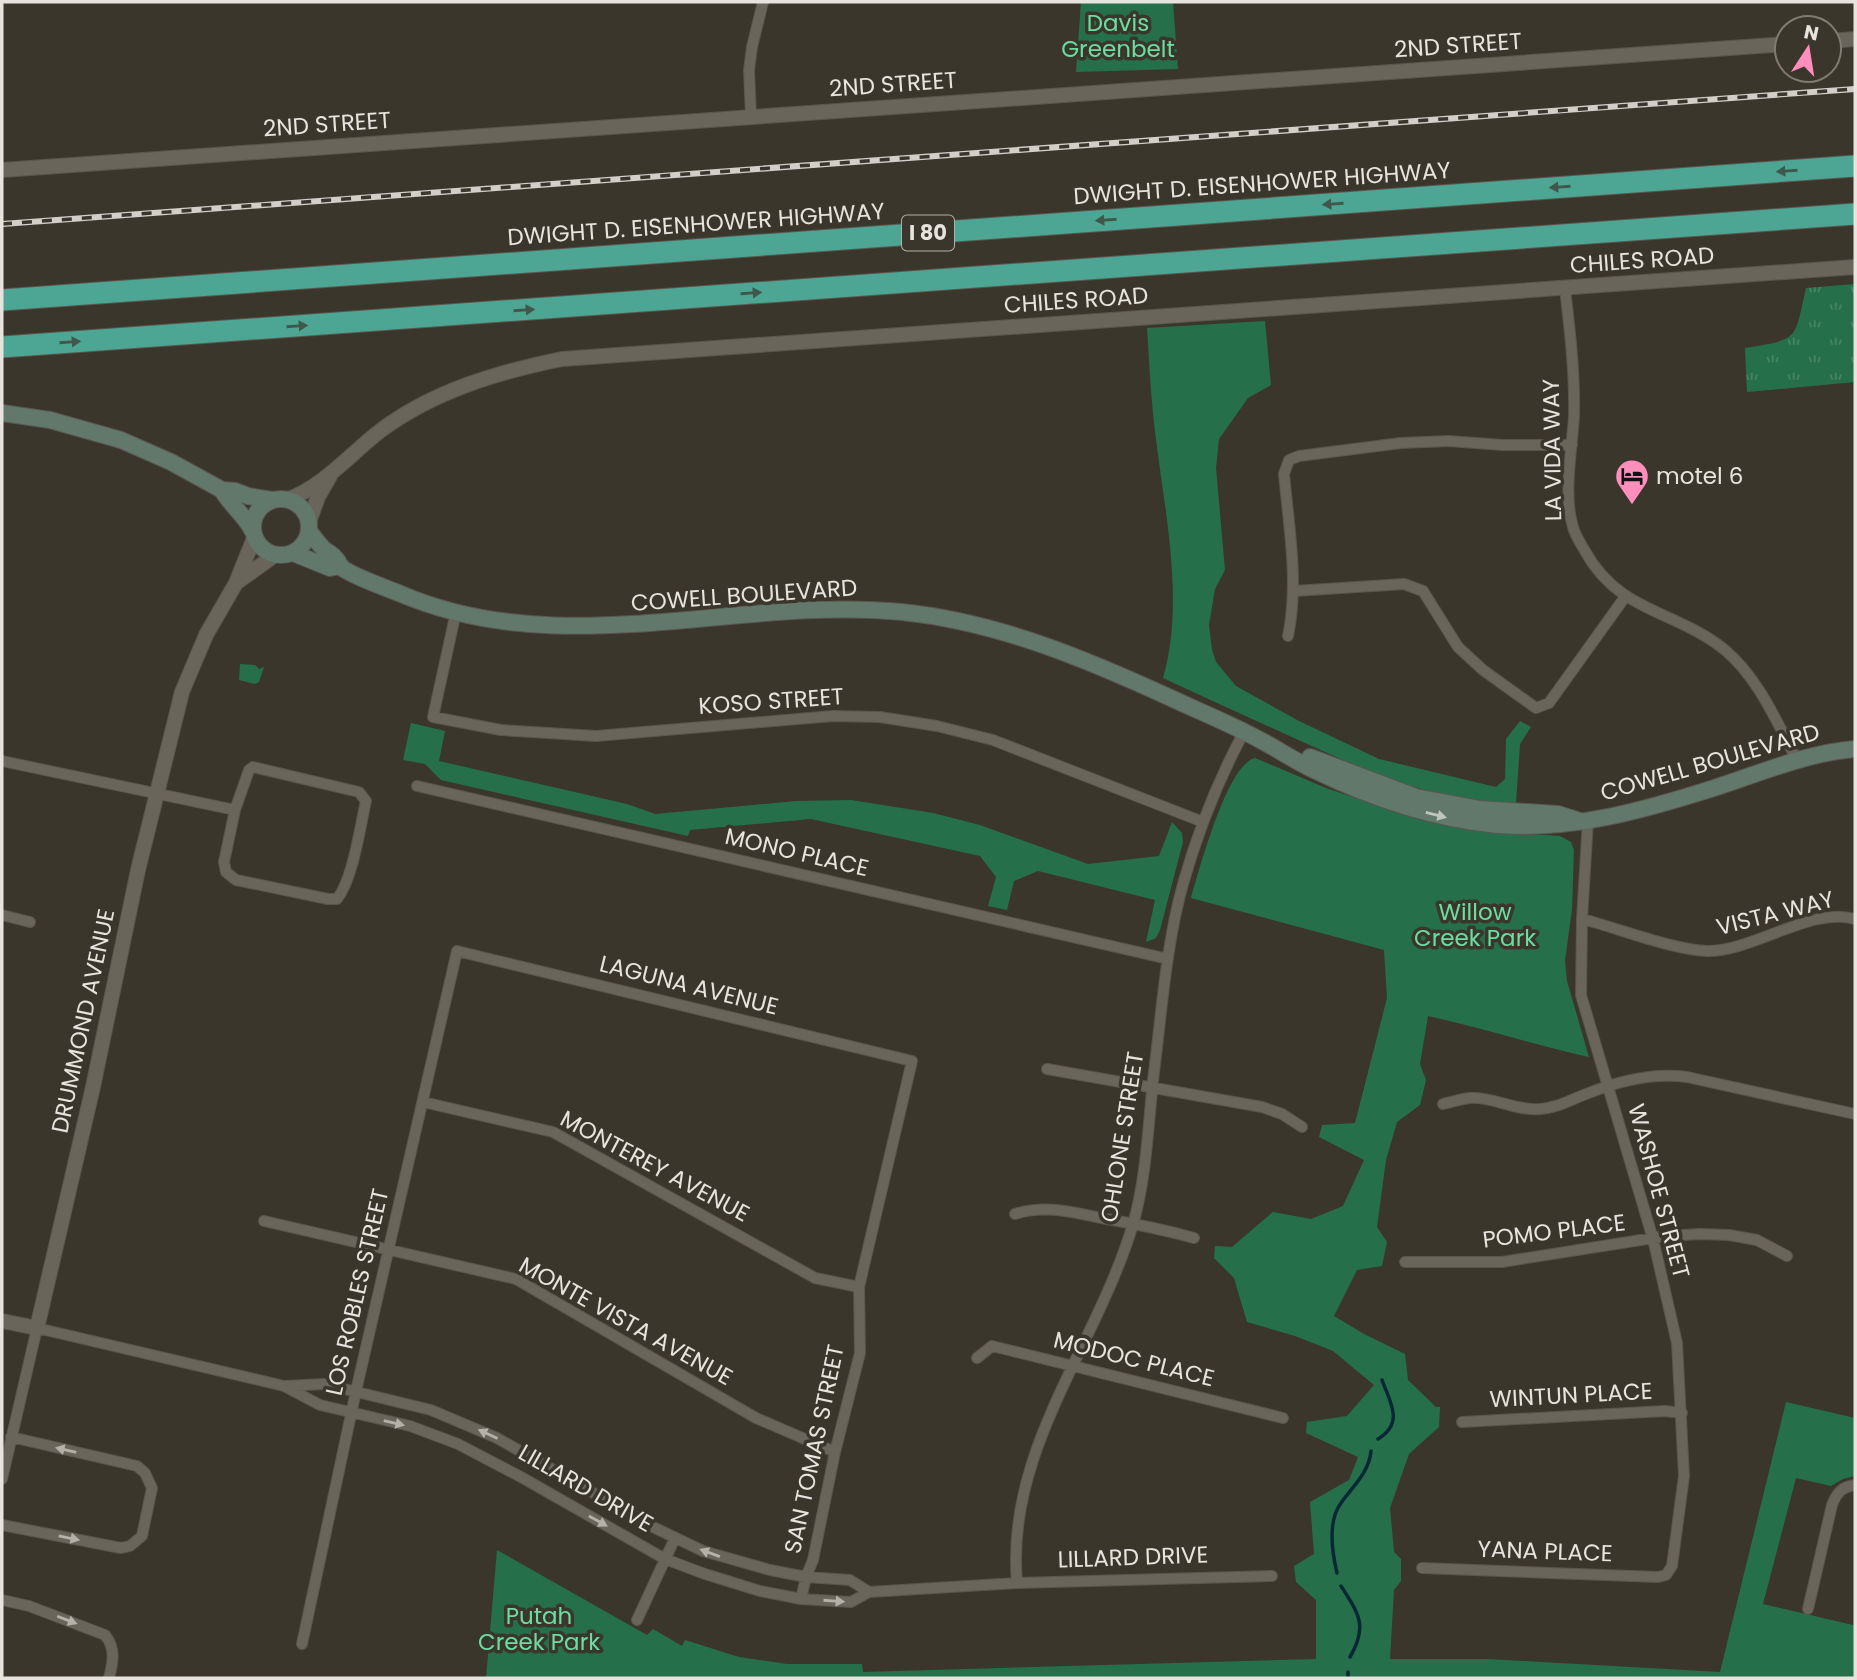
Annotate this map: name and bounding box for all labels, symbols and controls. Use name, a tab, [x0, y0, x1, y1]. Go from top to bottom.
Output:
park label: Davis Greenbelt	[1061, 7, 1175, 65]
north arrow	[1773, 14, 1843, 84]
text: N	[1802, 18, 1821, 48]
street label: 2ND STREET	[1393, 25, 1523, 65]
street label: 2ND STREET	[828, 64, 958, 104]
street label: 2ND STREET	[262, 104, 392, 144]
street label: DWIGHT D. EISENHOWER HIGHWAY	[1072, 154, 1452, 212]
one-way arrow	[1776, 166, 1798, 177]
one-way arrow	[1549, 182, 1571, 193]
street label: DWIGHT D. EISENHOWER HIGHWAY	[506, 195, 886, 253]
one-way arrow	[1322, 199, 1344, 210]
one-way arrow	[1095, 215, 1117, 226]
road number: I 80	[902, 216, 954, 250]
street label: CHILES ROAD	[1569, 239, 1715, 281]
street label: CHILES ROAD	[1003, 279, 1149, 321]
one-way arrow	[740, 288, 762, 299]
one-way arrow	[513, 304, 535, 315]
one-way arrow	[286, 320, 308, 331]
one-way arrow	[59, 336, 81, 347]
street label: LA VIDA WAY	[1535, 379, 1569, 521]
hotel icon: motel 6	[1613, 457, 1651, 506]
place label: motel 6	[1656, 460, 1743, 492]
street label: COWELL BOULEVARD	[630, 571, 858, 619]
street label: KOSO STREET	[697, 680, 845, 722]
street label: COWELL BOULEVARD	[1597, 715, 1823, 809]
one-way arrow	[1425, 810, 1447, 821]
street label: MONO PLACE	[722, 820, 872, 884]
street label: VISTA WAY	[1713, 883, 1837, 943]
park label: Willow Creek Park	[1414, 896, 1536, 954]
street label: DRUMMOND AVENUE	[44, 906, 122, 1136]
street label: LAGUNA AVENUE	[596, 947, 782, 1023]
street label: OHLONE STREET	[1093, 1050, 1151, 1224]
street label: WASHOE STREET	[1620, 1100, 1698, 1282]
street label: MONTEREY AVENUE	[555, 1103, 755, 1229]
street label: LOS ROBLES STREET	[318, 1186, 396, 1398]
street label: POMO PLACE	[1481, 1206, 1627, 1256]
street label: MONTE VISTA AVENUE	[513, 1249, 739, 1393]
street label: MODOC PLACE	[1050, 1324, 1218, 1394]
street label: SAN TOMAS STREET	[776, 1342, 852, 1556]
street label: WINTUN PLACE	[1489, 1375, 1653, 1415]
one-way arrow	[383, 1417, 405, 1428]
one-way arrow	[478, 1428, 498, 1440]
street label: LILLARD DRIVE	[513, 1436, 659, 1540]
one-way arrow	[55, 1444, 77, 1455]
one-way arrow	[588, 1515, 608, 1527]
one-way arrow	[58, 1533, 80, 1544]
street label: YANA PLACE	[1477, 1533, 1613, 1569]
street label: LILLARD DRIVE	[1057, 1538, 1209, 1576]
one-way arrow	[699, 1547, 720, 1558]
one-way arrow	[823, 1596, 845, 1607]
park label: Putah Creek Park	[478, 1600, 600, 1658]
one-way arrow	[56, 1615, 77, 1626]

